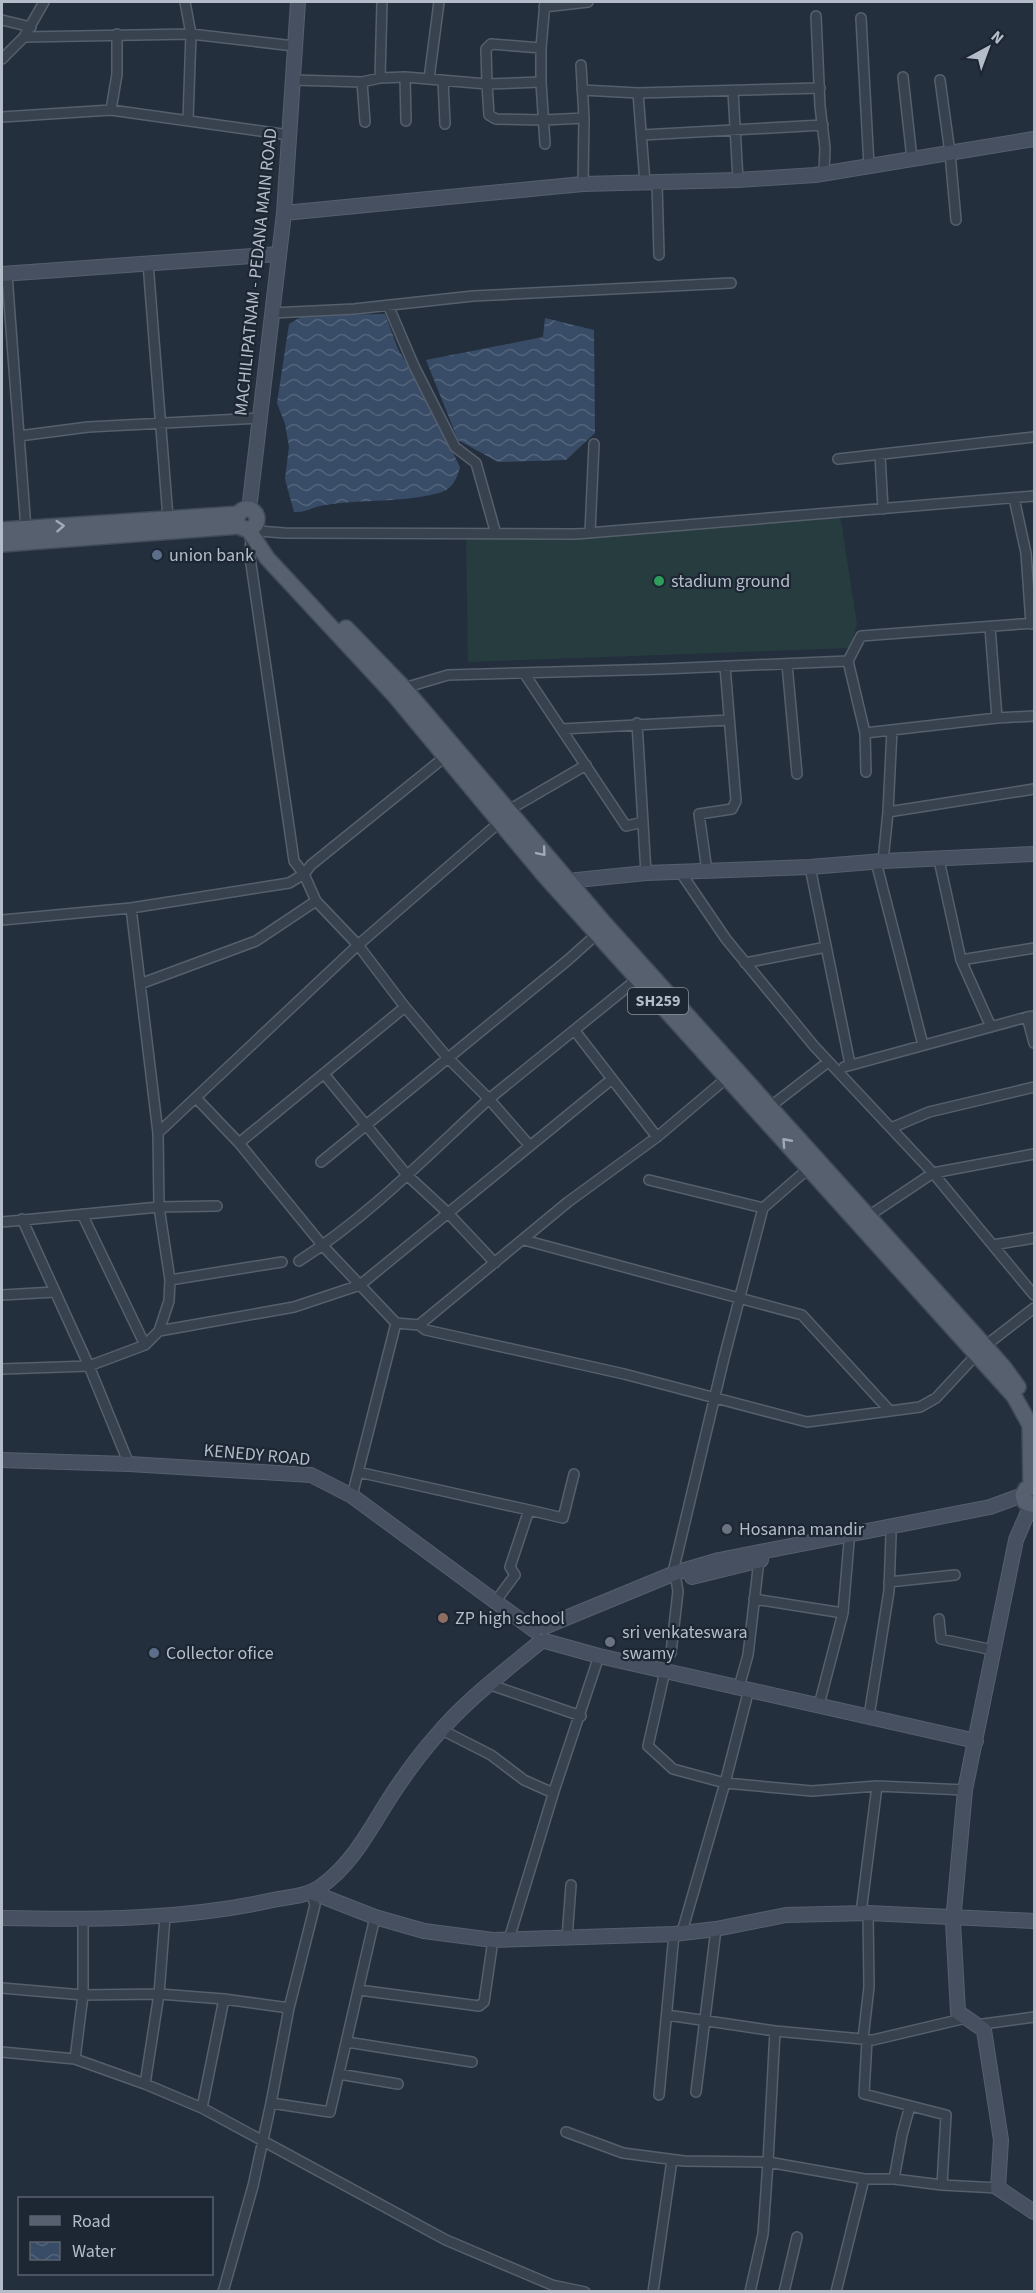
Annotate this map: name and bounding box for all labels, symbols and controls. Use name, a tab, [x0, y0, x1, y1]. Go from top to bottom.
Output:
north arrow	[958, 18, 1018, 78]
text: N	[986, 26, 1008, 49]
street label: MACHILIPATNAM - PEDANA MAIN ROAD	[228, 127, 284, 417]
one-way arrow	[55, 520, 64, 533]
place label: union bank	[169, 543, 254, 568]
marker: union bank	[150, 548, 164, 562]
place label: stadium ground	[671, 569, 790, 594]
marker: stadium ground	[652, 574, 666, 588]
one-way arrow	[535, 845, 546, 856]
road number: SH259	[628, 988, 688, 1014]
one-way arrow	[782, 1138, 793, 1149]
street label: KENEDY ROAD	[203, 1438, 311, 1472]
place label: Hosanna mandir	[739, 1517, 865, 1542]
marker: Hosanna mandir	[720, 1522, 734, 1536]
place label: ZP high school	[455, 1606, 565, 1631]
marker: ZP high school	[436, 1611, 450, 1625]
place label: sri venkateswara swamy	[622, 1620, 748, 1666]
marker: sri venkateswara swamy	[603, 1635, 617, 1649]
place label: Collector ofice	[166, 1641, 274, 1666]
marker: Collector ofice	[147, 1646, 161, 1660]
legend	[18, 2197, 213, 2275]
text: Road	[72, 2209, 111, 2234]
text: Water	[72, 2239, 116, 2264]

